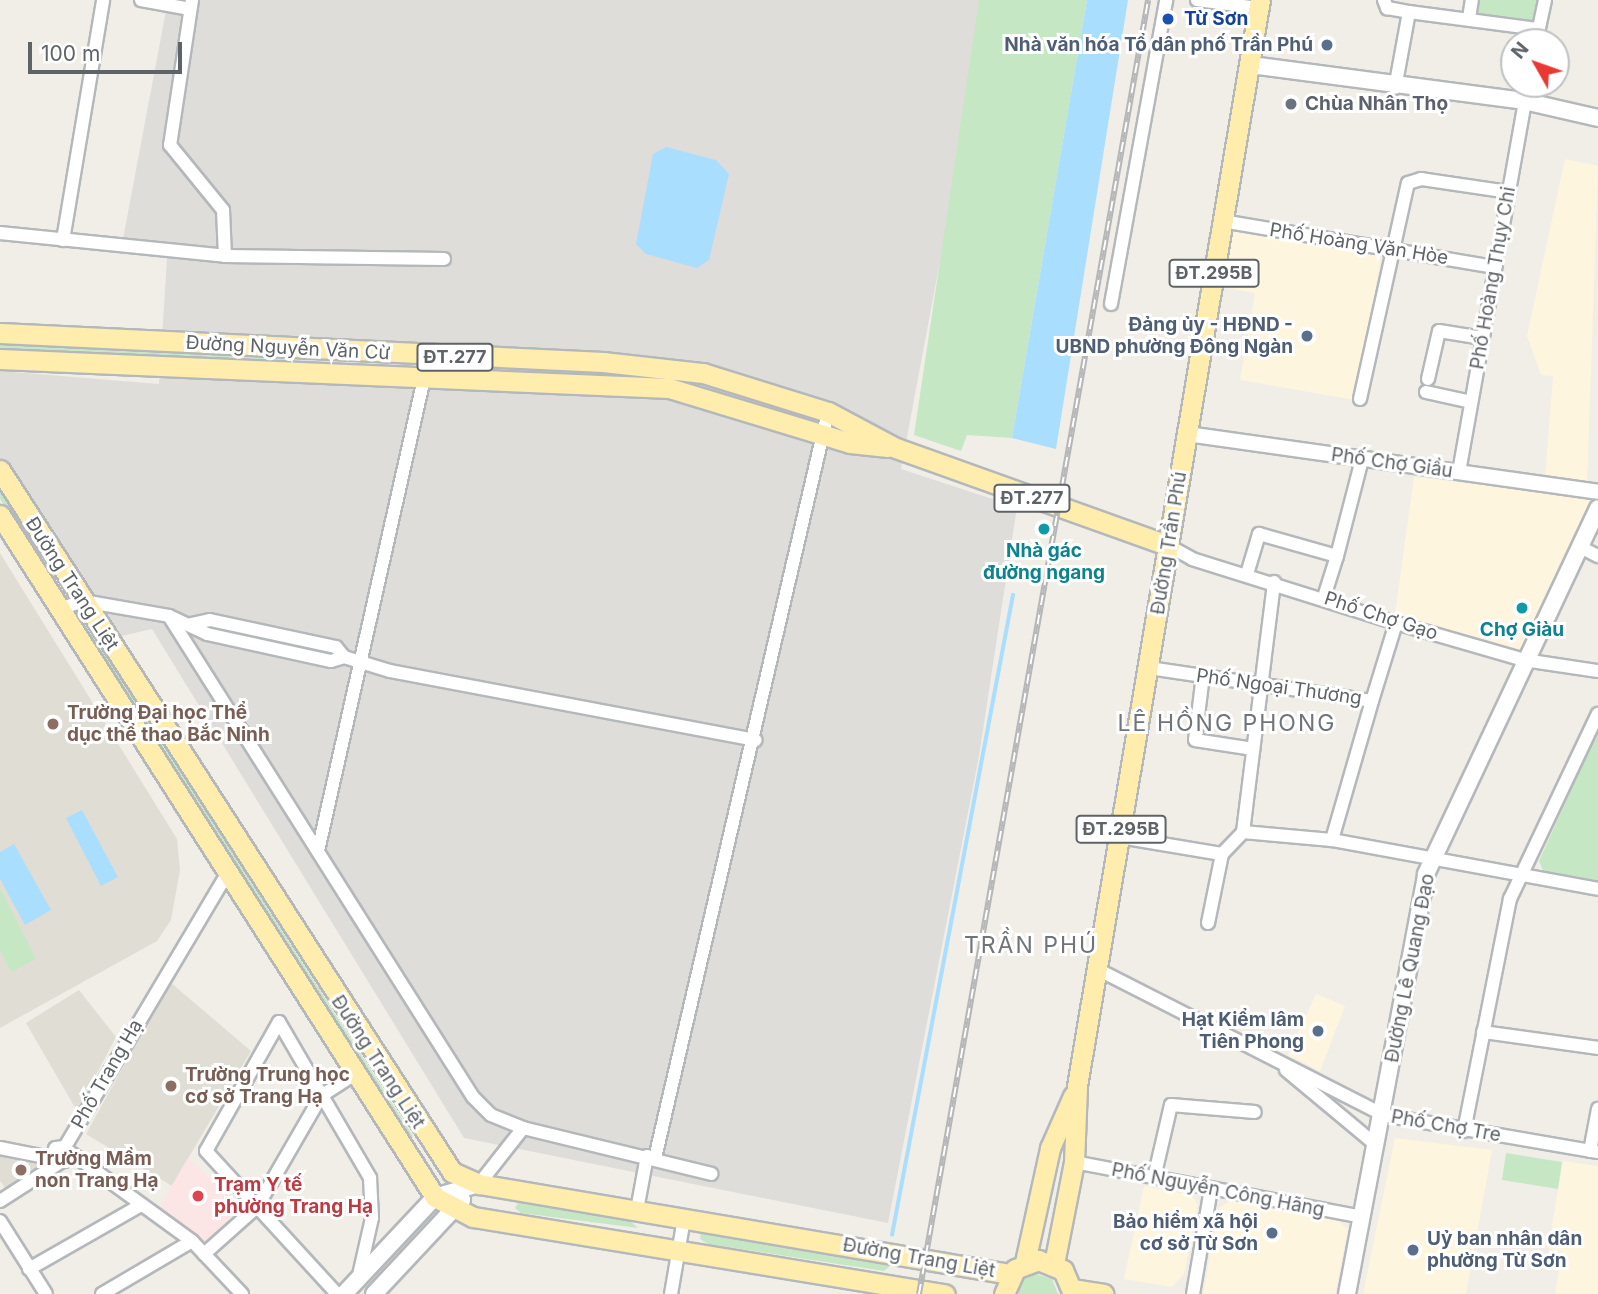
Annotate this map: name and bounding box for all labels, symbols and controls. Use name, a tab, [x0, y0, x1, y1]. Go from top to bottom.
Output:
place label: Từ Sơn	[1184, 8, 1248, 30]
marker: Từ Sơn	[1158, 9, 1178, 29]
scale bar	[32, 28, 186, 72]
north arrow	[1500, 28, 1570, 98]
place label: Nhà văn hóa Tổ dân phố Trần Phú	[1004, 34, 1313, 56]
marker: Nhà văn hóa Tổ dân phố Trần Phú	[1319, 37, 1335, 53]
text: N	[1507, 38, 1534, 63]
text: 100 m	[41, 41, 100, 66]
place label: Chùa Nhân Thọ	[1305, 93, 1448, 115]
marker: Chùa Nhân Thọ	[1283, 96, 1299, 112]
street label: Phố Hoàng Thụy Chi	[1466, 185, 1520, 371]
street label: Phố Hoàng Văn Hòe	[1268, 219, 1450, 269]
road number: ĐT.295B	[1168, 258, 1260, 288]
place label: Đảng ủy - HĐND - UBND phường Đông Ngàn	[1056, 314, 1293, 358]
marker: Đảng ủy - HĐND - UBND phường Đông Ngàn	[1299, 328, 1315, 344]
street label: Đường Nguyễn Văn Cừ	[185, 331, 391, 365]
road number: ĐT.277	[415, 342, 495, 372]
street label: Phố Chợ Giầu	[1330, 443, 1454, 483]
street label: Đường Trần Phú	[1146, 470, 1192, 616]
road number: ĐT.277	[992, 484, 1072, 512]
street label: Đường Trang Liệt	[20, 513, 124, 655]
marker: Nhà gác đường ngang	[1036, 521, 1052, 537]
place label: Nhà gác đường ngang	[983, 540, 1105, 584]
street label: Phố Chợ Gạo	[1321, 587, 1441, 645]
marker: Chợ Giàu	[1514, 600, 1530, 616]
place label: Chợ Giàu	[1480, 619, 1564, 641]
street label: Phố Ngoại Thương	[1195, 664, 1363, 710]
place label: Trường Đại học Thể dục thể thao Bắc Ninh	[67, 702, 270, 746]
district label: LÊ HỒNG PHONG	[1119, 709, 1335, 737]
marker: Trường Đại học Thể dục thể thao Bắc Ninh	[45, 716, 61, 732]
road number: ĐT.295B	[1076, 814, 1166, 844]
street label: Đường Lê Quang Đạo	[1380, 872, 1440, 1064]
district label: TRẦN PHÚ	[965, 931, 1097, 959]
street label: Đường Trang Liệt	[326, 991, 430, 1133]
place label: Hạt Kiểm lâm Tiên Phong	[1182, 1009, 1304, 1053]
street label: Phố Trang Hạ	[67, 1015, 147, 1133]
marker: Hạt Kiểm lâm Tiên Phong	[1310, 1023, 1326, 1039]
place label: Trường Trung học cơ sở Trang Hạ	[185, 1064, 350, 1108]
marker: Trường Trung học cơ sở Trang Hạ	[163, 1078, 179, 1094]
street label: Phố Chợ Tre	[1389, 1105, 1503, 1147]
place label: Trường Mầm non Trang Hạ	[35, 1148, 158, 1192]
street label: Phố Nguyễn Công Hãng	[1110, 1158, 1326, 1222]
marker: Trường Mầm non Trang Hạ	[13, 1162, 29, 1178]
place label: Trạm Y tế phường Trang Hạ	[214, 1174, 373, 1218]
marker: Trạm Y tế phường Trang Hạ	[188, 1186, 208, 1206]
place label: Bảo hiểm xã hội cơ sở Từ Sơn	[1113, 1211, 1258, 1255]
marker: Bảo hiểm xã hội cơ sở Từ Sơn	[1264, 1225, 1280, 1241]
place label: Uỷ ban nhân dân phường Từ Sơn	[1427, 1228, 1582, 1272]
street label: Đường Trang Liệt	[841, 1233, 997, 1283]
marker: Uỷ ban nhân dân phường Từ Sơn	[1405, 1242, 1421, 1258]

